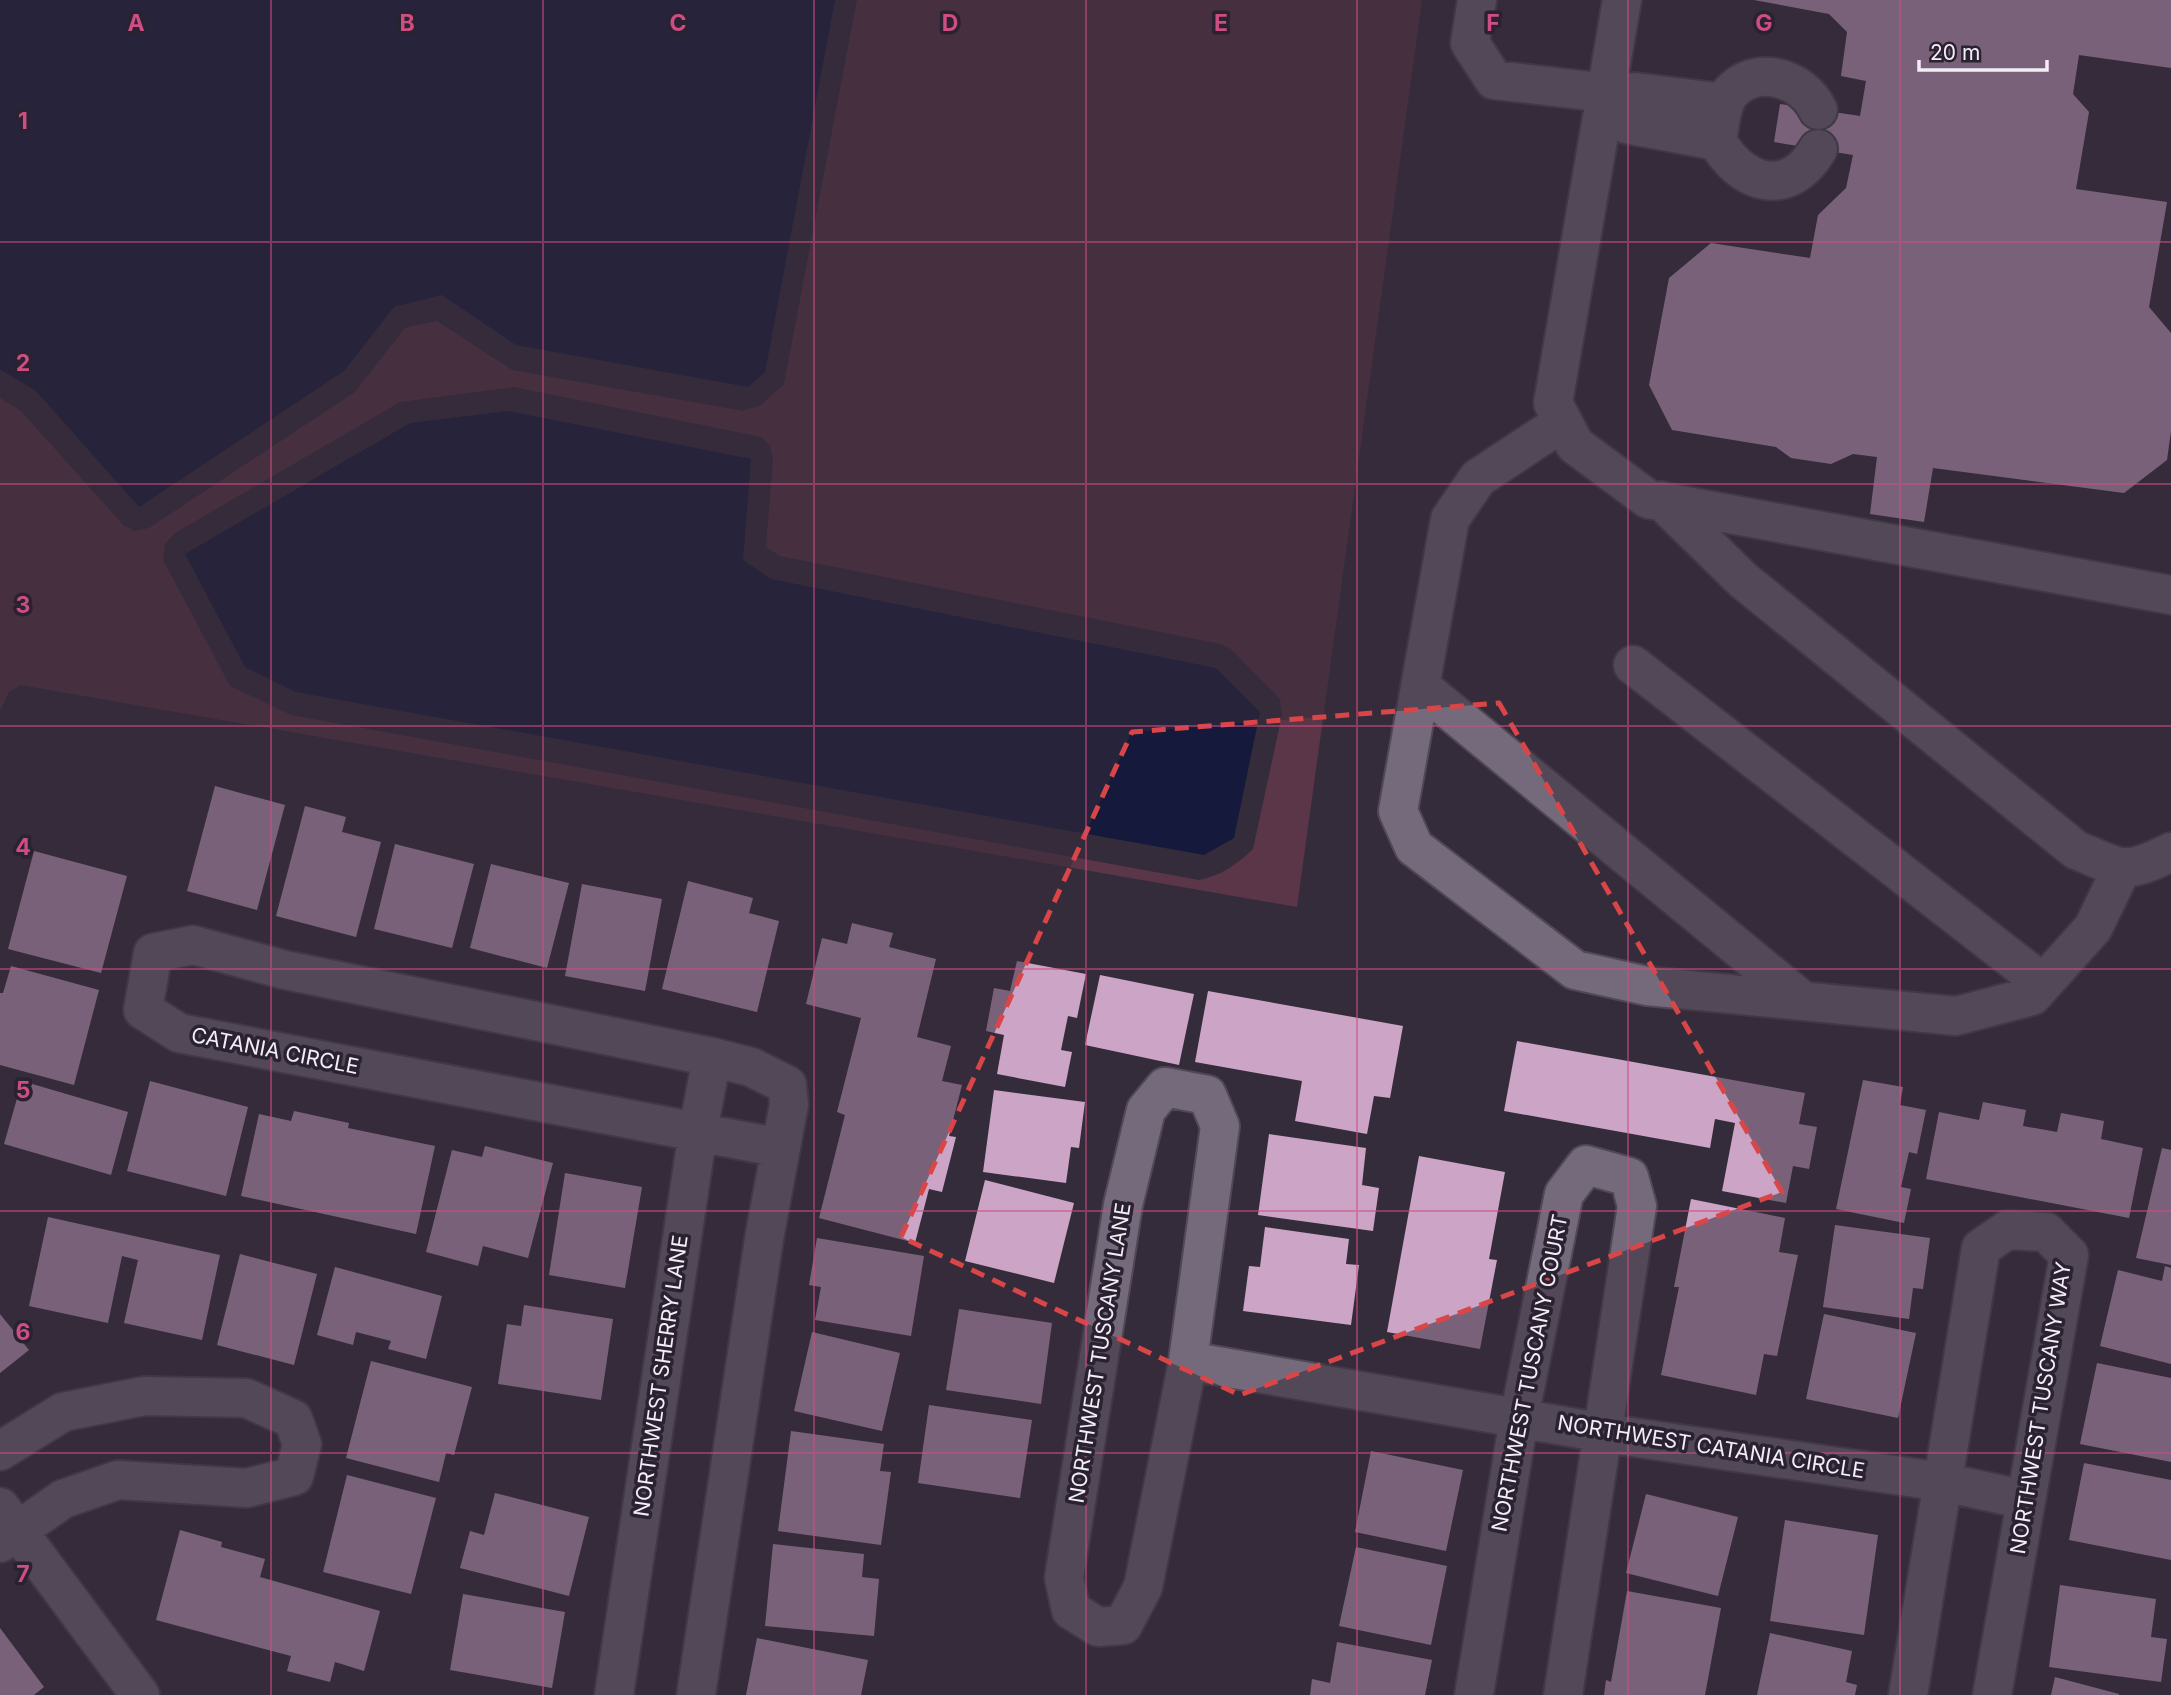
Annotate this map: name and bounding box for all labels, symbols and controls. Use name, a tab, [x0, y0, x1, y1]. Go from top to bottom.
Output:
text: A	[127, 9, 145, 37]
text: B	[399, 9, 415, 37]
text: C	[669, 9, 687, 37]
text: D	[942, 9, 958, 37]
text: E	[1214, 9, 1228, 37]
text: F	[1486, 9, 1500, 37]
text: G	[1755, 9, 1773, 37]
scale bar	[1919, 28, 2047, 72]
text: 20 m	[1930, 40, 1980, 65]
text: 1	[18, 107, 28, 135]
text: 2	[16, 349, 30, 377]
text: 3	[16, 591, 30, 619]
text: 4	[15, 833, 31, 861]
street label: CATANIA CIRCLE	[189, 1022, 361, 1079]
text: 5	[16, 1076, 30, 1104]
street label: NORTHWEST TUSCANY LANE	[1063, 1201, 1136, 1505]
street label: NORTHWEST TUSCANY COURT	[1486, 1212, 1573, 1534]
street label: NORTHWEST SHERRY LANE	[628, 1234, 693, 1518]
street label: NORTHWEST TUSCANY WAY	[2005, 1260, 2076, 1556]
text: 6	[16, 1318, 30, 1346]
street label: NORTHWEST CATANIA CIRCLE	[1556, 1410, 1867, 1483]
text: 7	[16, 1560, 30, 1588]

